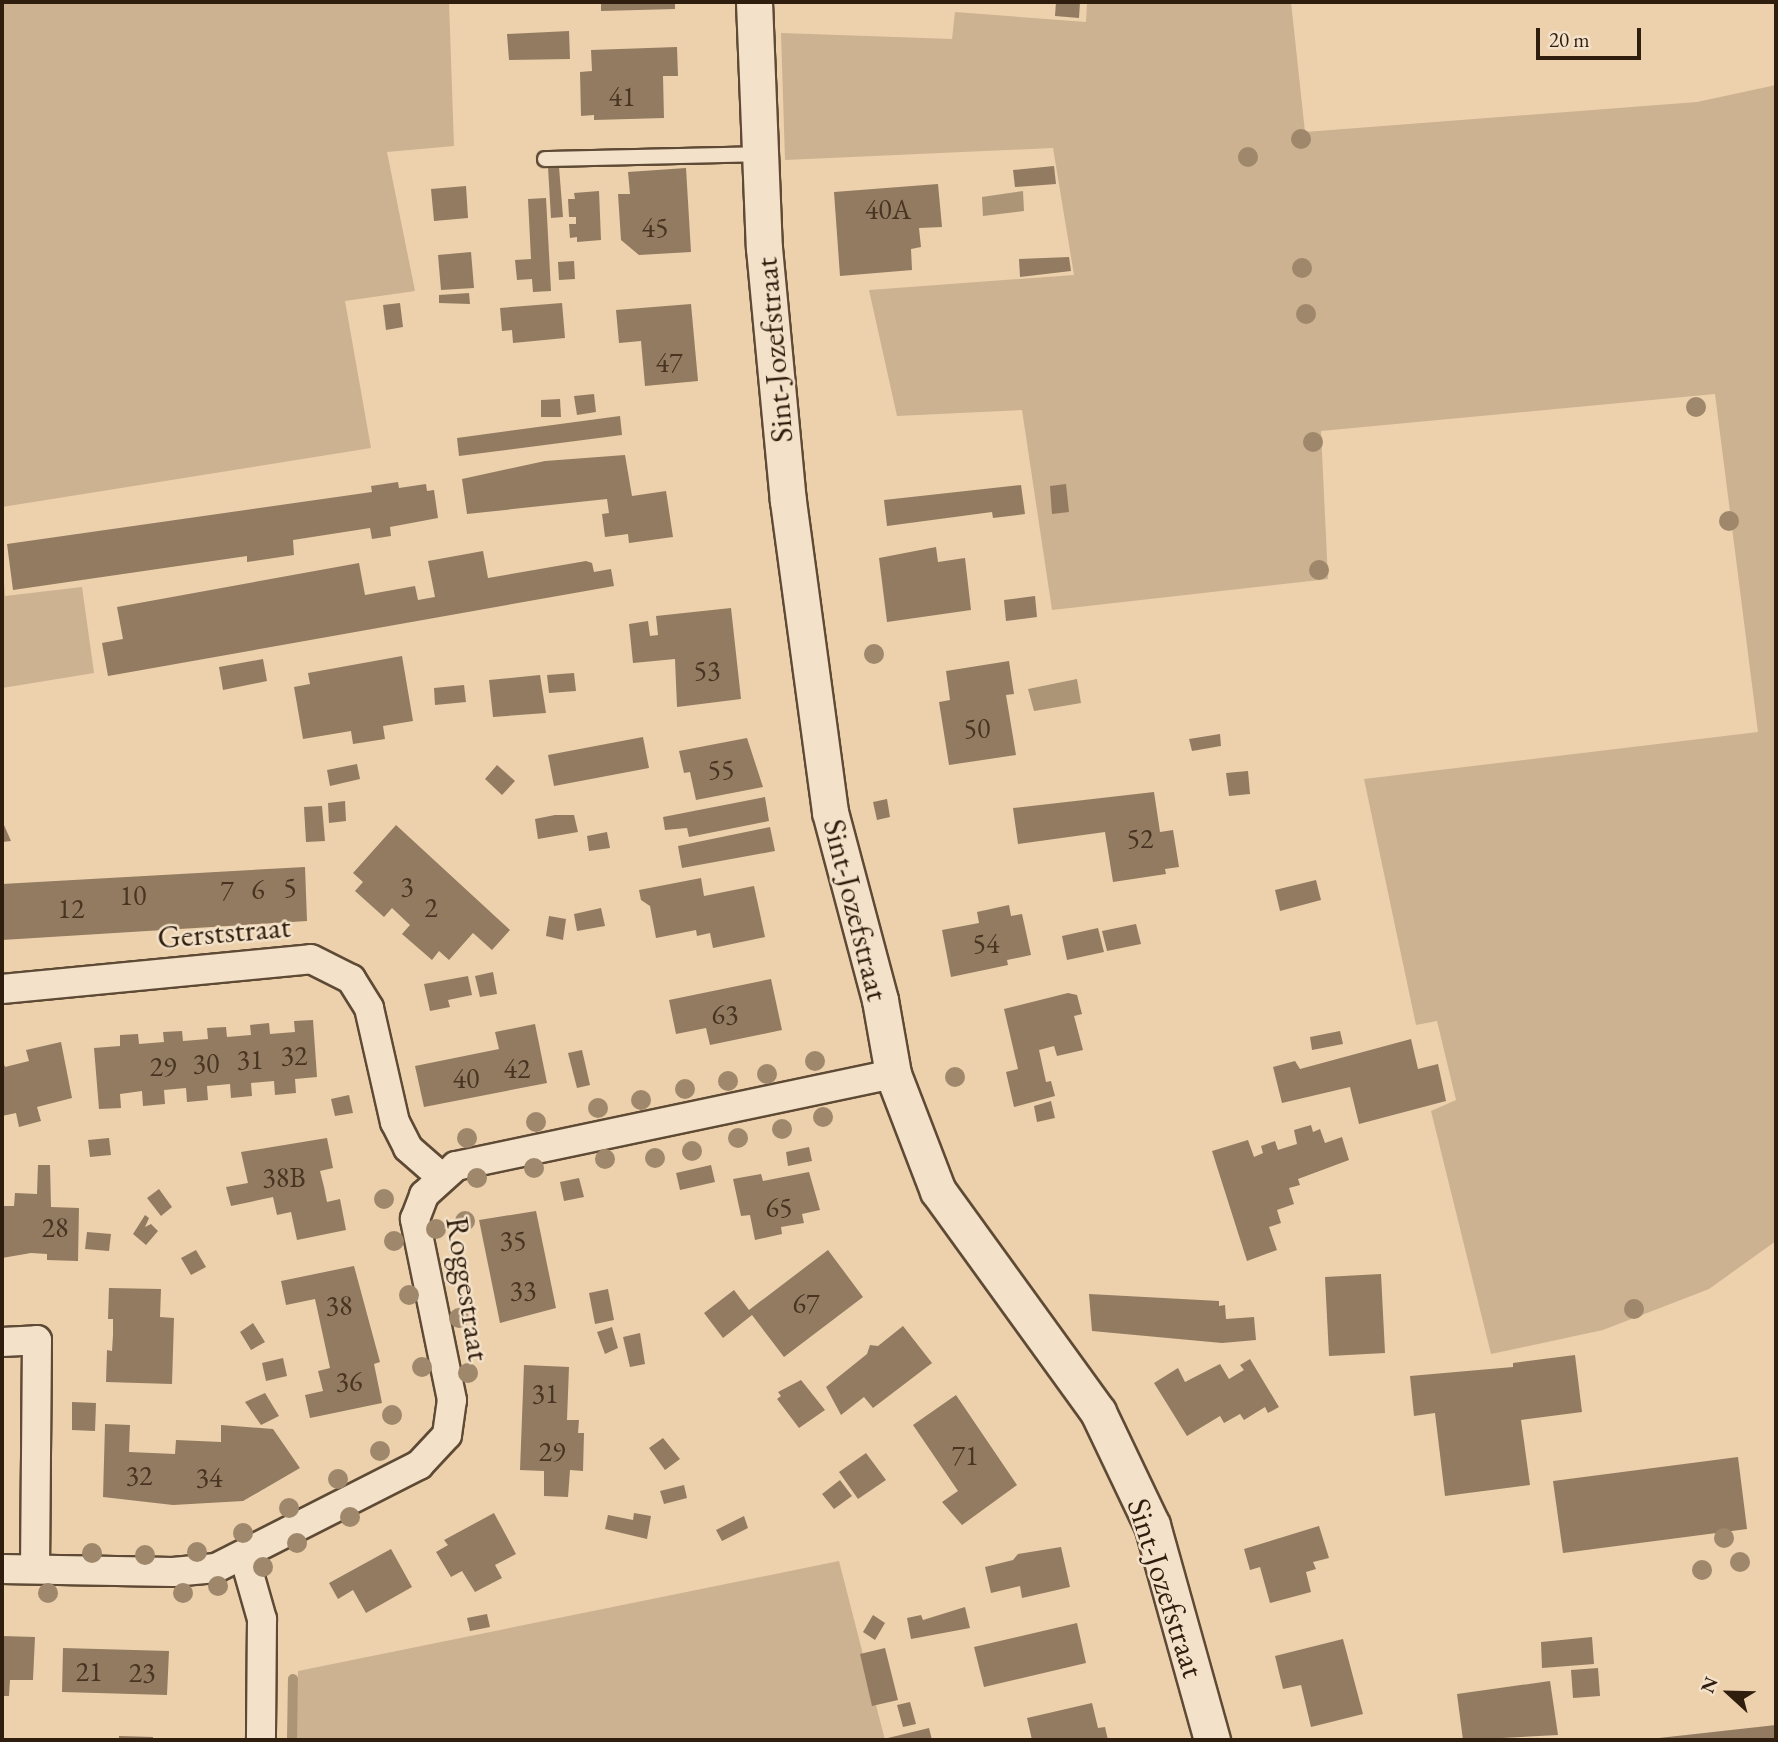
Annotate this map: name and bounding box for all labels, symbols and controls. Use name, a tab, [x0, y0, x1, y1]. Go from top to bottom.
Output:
scale bar	[1540, 14, 1645, 58]
text: 20 m	[1549, 26, 1590, 53]
house number: 41	[609, 79, 635, 113]
house number: 40A	[865, 192, 911, 226]
house number: 45	[642, 210, 668, 244]
street label: Sint-Jozefstraat	[747, 256, 801, 444]
house number: 47	[656, 345, 682, 379]
house number: 53	[694, 653, 720, 687]
house number: 50	[964, 711, 990, 745]
house number: 55	[708, 752, 734, 786]
street label: Sint-Jozefstraat	[815, 815, 897, 1005]
house number: 52	[1127, 821, 1153, 855]
house number: 3	[400, 869, 414, 903]
house number: 5	[283, 870, 297, 904]
house number: 6	[251, 872, 265, 906]
house number: 7	[220, 873, 234, 907]
house number: 10	[120, 878, 146, 912]
house number: 2	[424, 890, 438, 924]
house number: 12	[58, 891, 84, 925]
street label: Gerststraat	[156, 907, 292, 957]
house number: 54	[973, 926, 999, 960]
house number: 63	[712, 997, 738, 1031]
house number: 32	[281, 1038, 307, 1072]
house number: 31	[237, 1042, 263, 1076]
house number: 30	[193, 1046, 219, 1080]
house number: 29	[150, 1049, 176, 1083]
house number: 42	[504, 1051, 530, 1085]
house number: 40	[453, 1061, 479, 1095]
house number: 38B	[262, 1160, 306, 1194]
house number: 65	[766, 1190, 792, 1224]
house number: 28	[42, 1210, 68, 1244]
street label: Roggestraat	[438, 1214, 498, 1364]
house number: 35	[500, 1223, 526, 1257]
house number: 33	[510, 1273, 536, 1307]
house number: 67	[793, 1286, 819, 1320]
house number: 38	[326, 1288, 352, 1322]
house number: 36	[336, 1364, 362, 1398]
house number: 31	[532, 1376, 558, 1410]
house number: 29	[539, 1434, 565, 1468]
house number: 71	[952, 1438, 978, 1472]
house number: 32	[126, 1458, 152, 1492]
house number: 34	[196, 1460, 222, 1494]
street label: Sint-Jozefstraat	[1119, 1494, 1213, 1682]
house number: 21	[76, 1654, 102, 1688]
house number: 23	[129, 1655, 155, 1689]
north arrow	[1694, 1658, 1764, 1728]
text: N	[1695, 1673, 1724, 1697]

